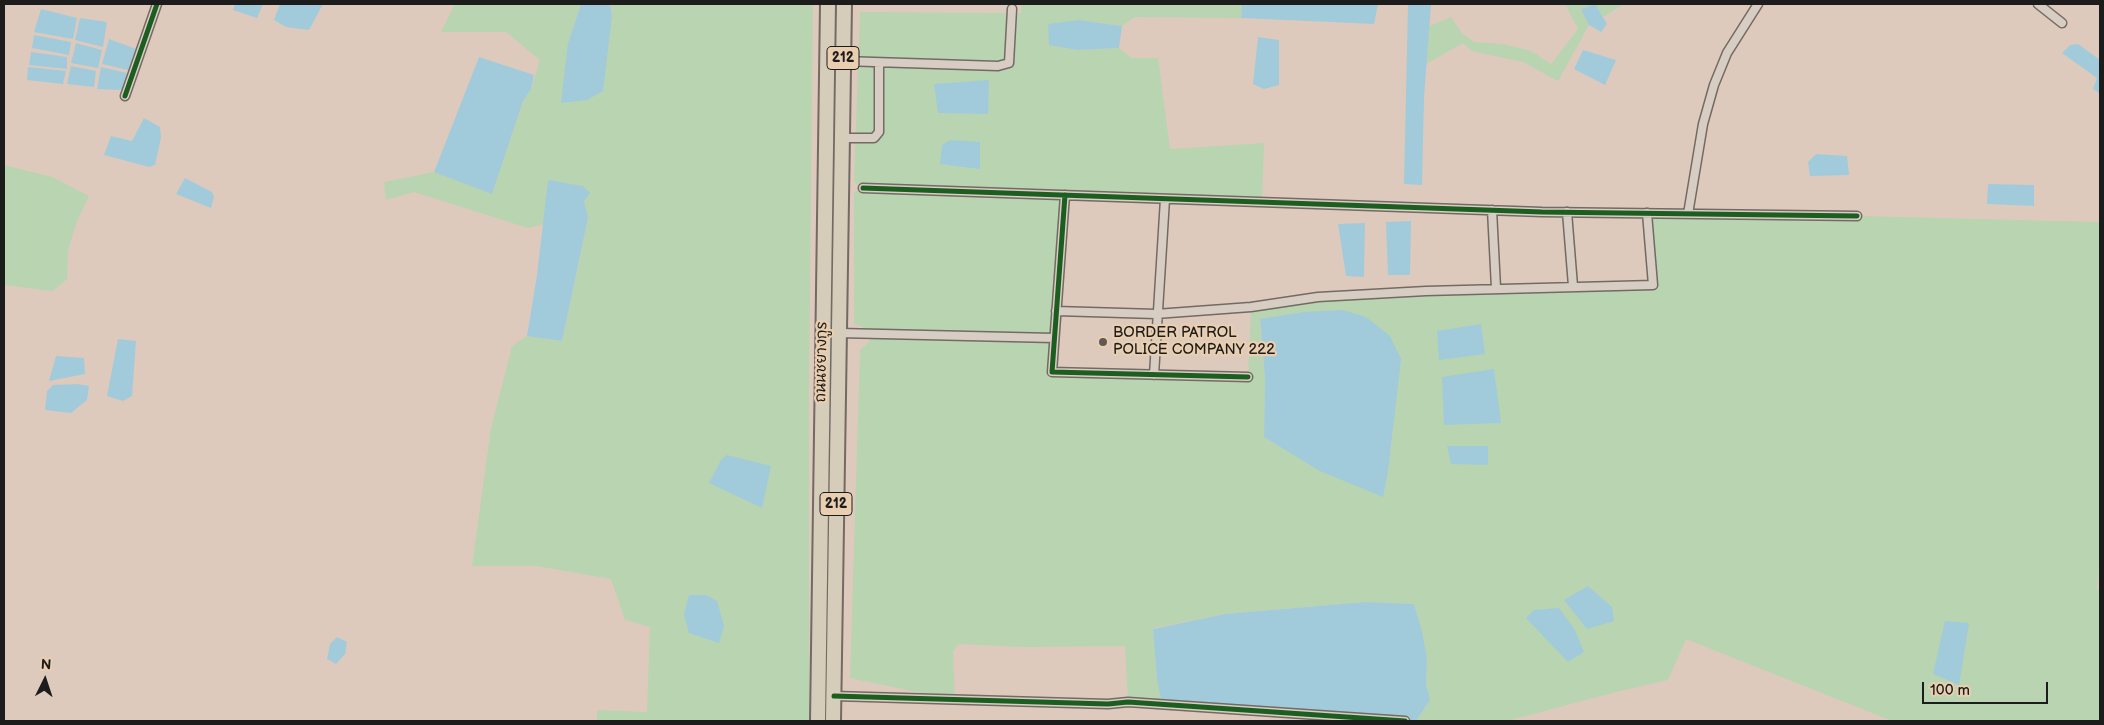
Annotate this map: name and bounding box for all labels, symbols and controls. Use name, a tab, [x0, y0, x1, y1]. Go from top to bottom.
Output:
road number: 212	[827, 46, 859, 70]
street label: ถนนชยางกูร	[812, 321, 832, 403]
place label: BORDER PATROL POLICE COMPANY 222	[1113, 324, 1275, 359]
marker: BORDER PATROL POLICE COMPANY 222	[1097, 336, 1109, 348]
road number: 212	[820, 492, 852, 516]
north arrow	[20, 655, 70, 705]
text: N	[40, 656, 52, 673]
scale bar	[1924, 672, 2050, 704]
text: 100 m	[1930, 681, 1970, 700]

